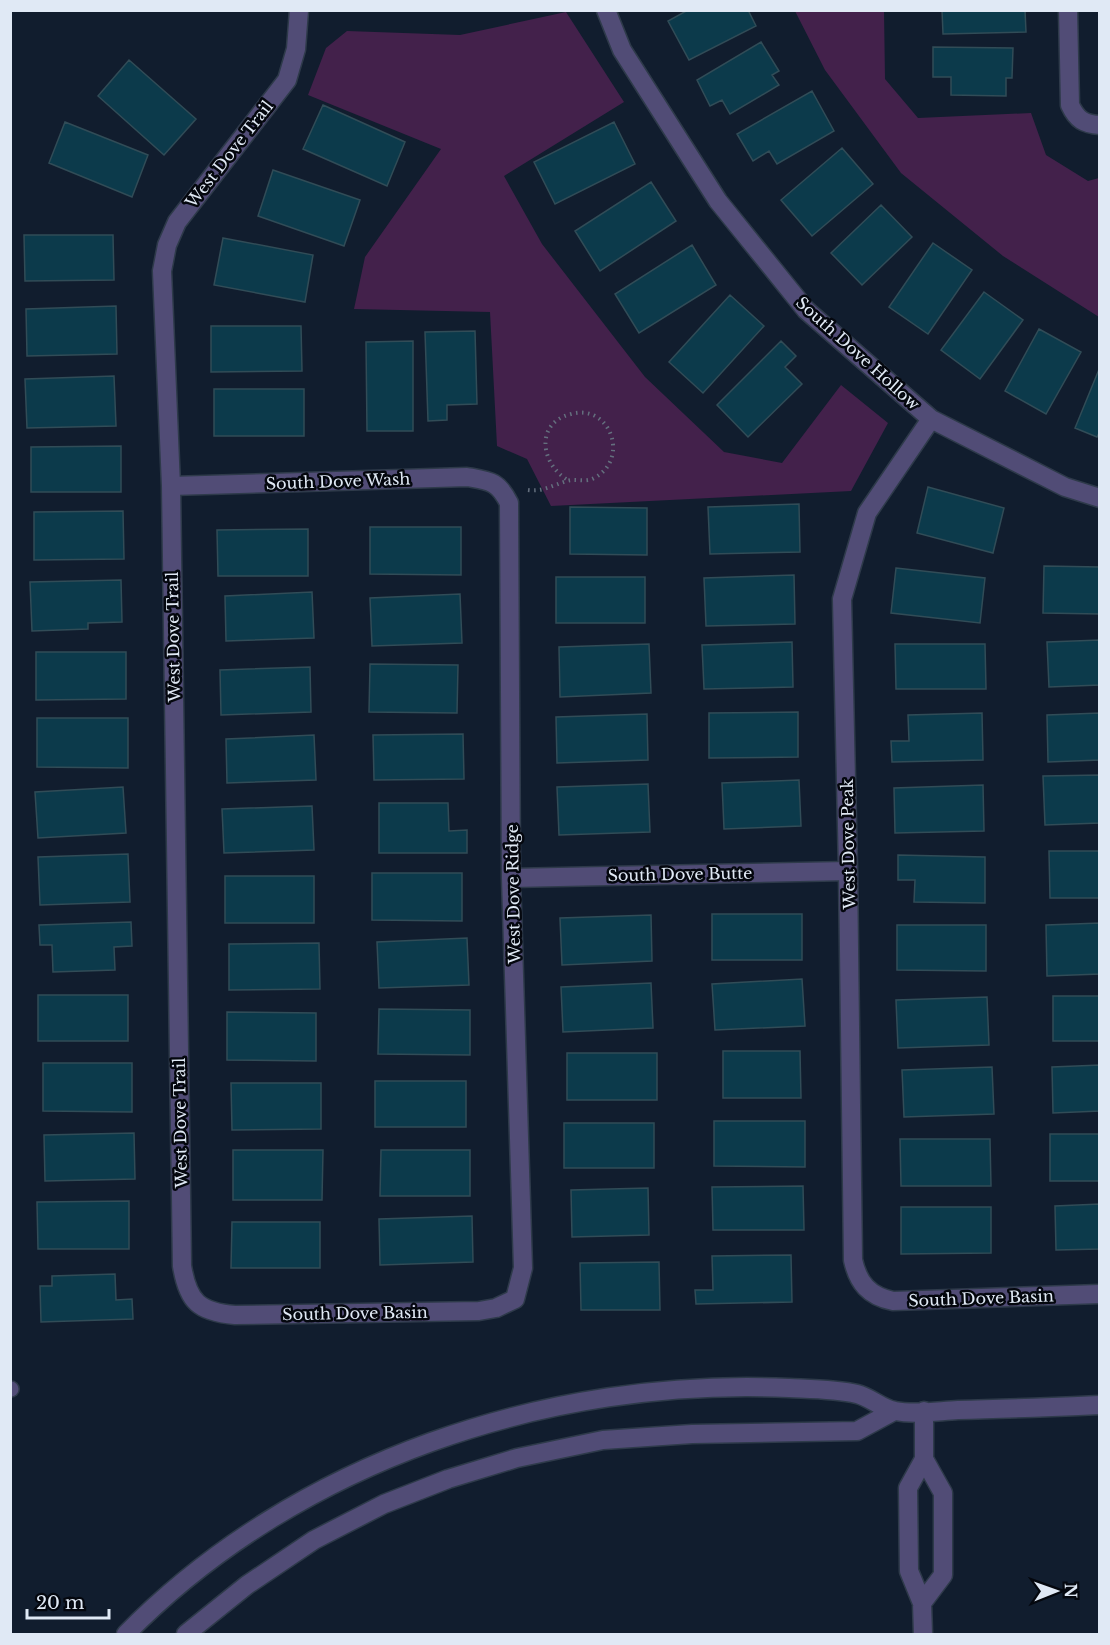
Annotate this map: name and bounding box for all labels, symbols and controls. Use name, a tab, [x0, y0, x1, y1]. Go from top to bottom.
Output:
street label: West Dove Trail	[180, 96, 277, 212]
street label: South Dove Hollow	[792, 292, 924, 414]
street label: South Dove Wash	[265, 468, 411, 494]
street label: West Dove Trail	[162, 572, 184, 703]
street label: West Dove Peak	[837, 778, 859, 910]
street label: West Dove Ridge	[502, 824, 524, 965]
street label: South Dove Butte	[607, 863, 753, 885]
street label: West Dove Trail	[169, 1058, 191, 1189]
street label: South Dove Basin	[908, 1285, 1054, 1311]
street label: South Dove Basin	[282, 1302, 428, 1324]
north arrow	[1026, 1561, 1086, 1621]
scale bar	[27, 1582, 110, 1620]
text: N	[1061, 1583, 1081, 1598]
text: 20 m	[36, 1592, 84, 1614]

